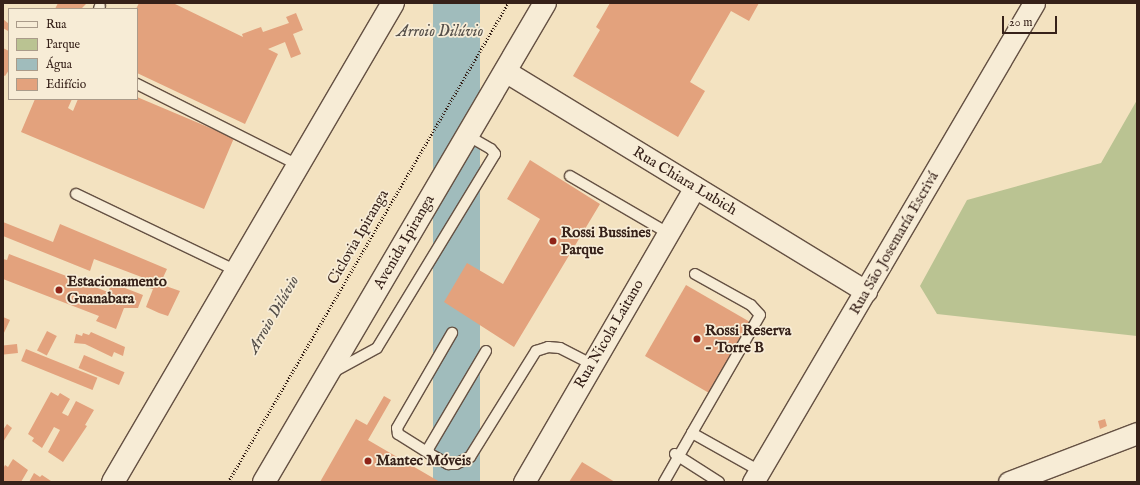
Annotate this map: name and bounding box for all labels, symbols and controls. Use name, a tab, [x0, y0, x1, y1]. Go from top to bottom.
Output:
legend	[8, 8, 138, 100]
scale bar	[1004, 8, 1059, 34]
text: 20 m	[1009, 15, 1032, 30]
text: Rua	[46, 17, 66, 32]
water label: Arroio Dilúvio	[397, 22, 483, 42]
text: Parque	[46, 37, 80, 52]
text: Água	[46, 57, 72, 72]
text: Edifício	[46, 77, 86, 92]
street label: Rua Chiara Lubich	[630, 143, 740, 219]
street label: Rua São Josemaría Escrivá	[846, 168, 942, 318]
street label: Ciclovia Ipiranga	[324, 186, 392, 288]
street label: Avenida Ipiranga	[370, 192, 438, 292]
place label: Rossi Bussines Parque	[561, 223, 651, 258]
marker: Rossi Bussines Parque	[548, 236, 558, 246]
place label: Estacionamento Guanabara	[67, 272, 167, 307]
water label: Arroio Dilúvio	[244, 273, 304, 357]
street label: Rua Nicola Laitano	[570, 276, 648, 392]
marker: Estacionamento Guanabara	[54, 285, 64, 295]
place label: Rossi Reserva - Torre B	[705, 321, 791, 356]
marker: Rossi Reserva - Torre B	[692, 334, 702, 344]
place label: Mantec Móveis	[376, 452, 471, 470]
marker: Mantec Móveis	[363, 456, 373, 466]

